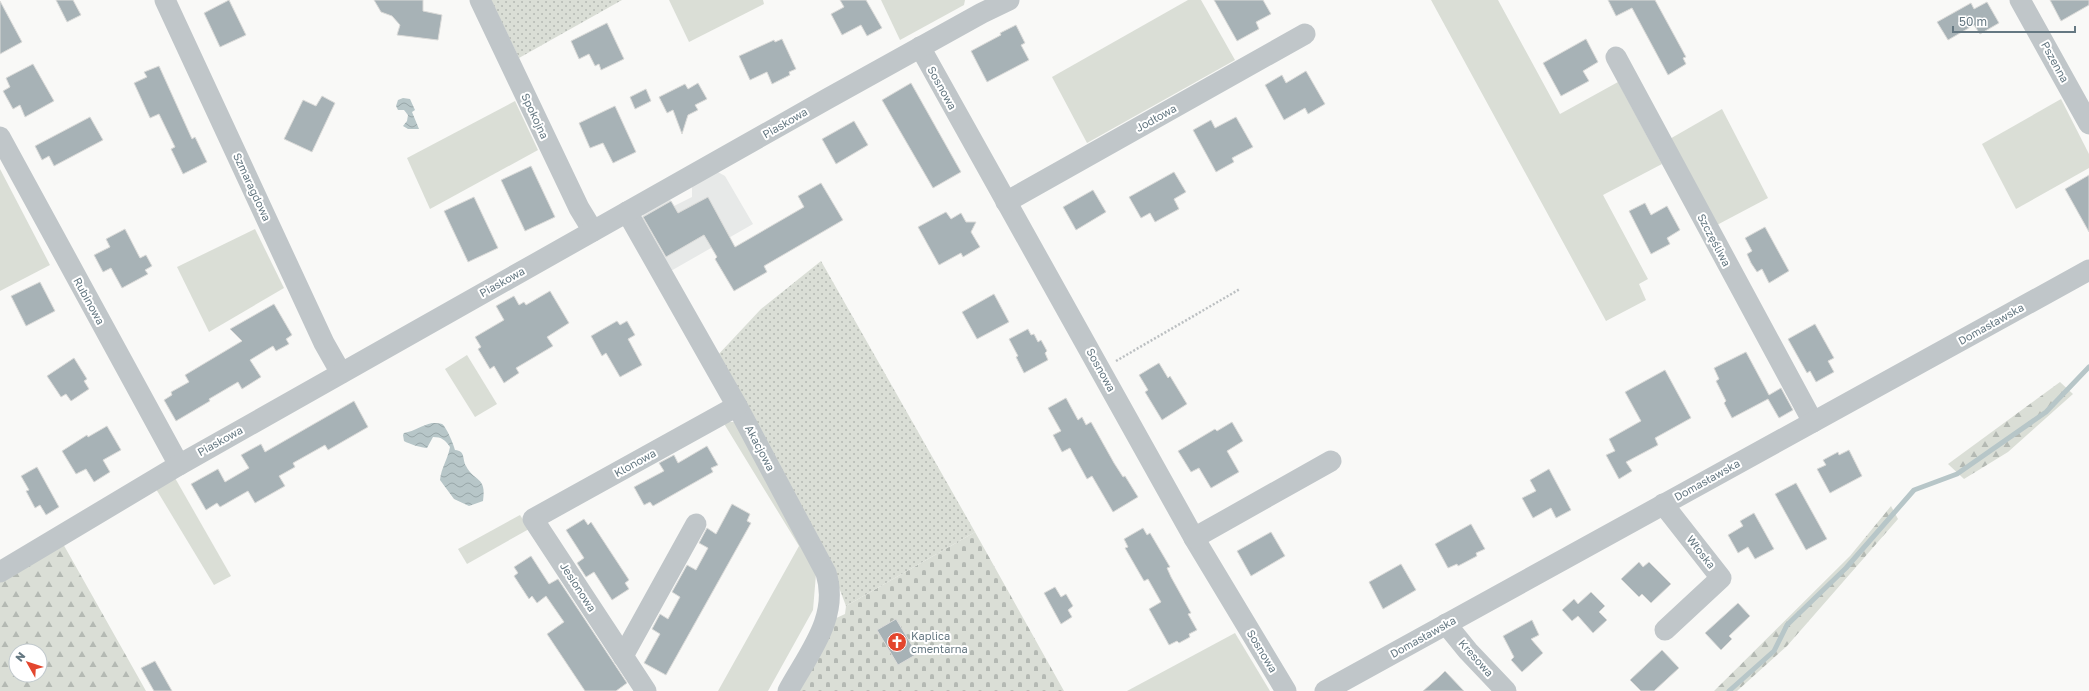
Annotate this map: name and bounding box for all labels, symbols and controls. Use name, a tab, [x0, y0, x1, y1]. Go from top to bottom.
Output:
scale bar	[1953, 8, 2075, 34]
text: 50 m	[1959, 14, 1987, 29]
street label: Pszenna	[2039, 39, 2072, 84]
street label: Sosnowa	[925, 64, 960, 112]
street label: Spokojna	[519, 91, 552, 141]
street label: Jodłowa	[1133, 101, 1178, 134]
street label: Piaskowa	[760, 105, 809, 141]
street label: Szmaragdowa	[231, 151, 274, 223]
street label: Szczęśliwa	[1695, 211, 1734, 268]
street label: Piaskowa	[477, 264, 527, 299]
street label: Rubinowa	[71, 275, 108, 327]
street label: Domasławska	[1956, 300, 2026, 347]
street label: Sosnowa	[1084, 346, 1119, 394]
street label: Piaskowa	[195, 423, 245, 458]
street label: Akacjowa	[743, 423, 778, 473]
street label: Klonowa	[612, 446, 658, 479]
street label: Domasławska	[1672, 456, 1742, 503]
street label: Włoska	[1684, 532, 1718, 571]
street label: Jesionowa	[558, 560, 599, 614]
street label: Domasławska	[1388, 613, 1458, 660]
street label: Sosnowa	[1245, 627, 1280, 675]
place label: Kaplica cmentarna	[911, 629, 968, 655]
church icon: Kaplica cmentarna	[886, 631, 908, 653]
street label: Kresowa	[1456, 636, 1496, 679]
north arrow	[8, 643, 48, 683]
text: N	[12, 649, 28, 664]

